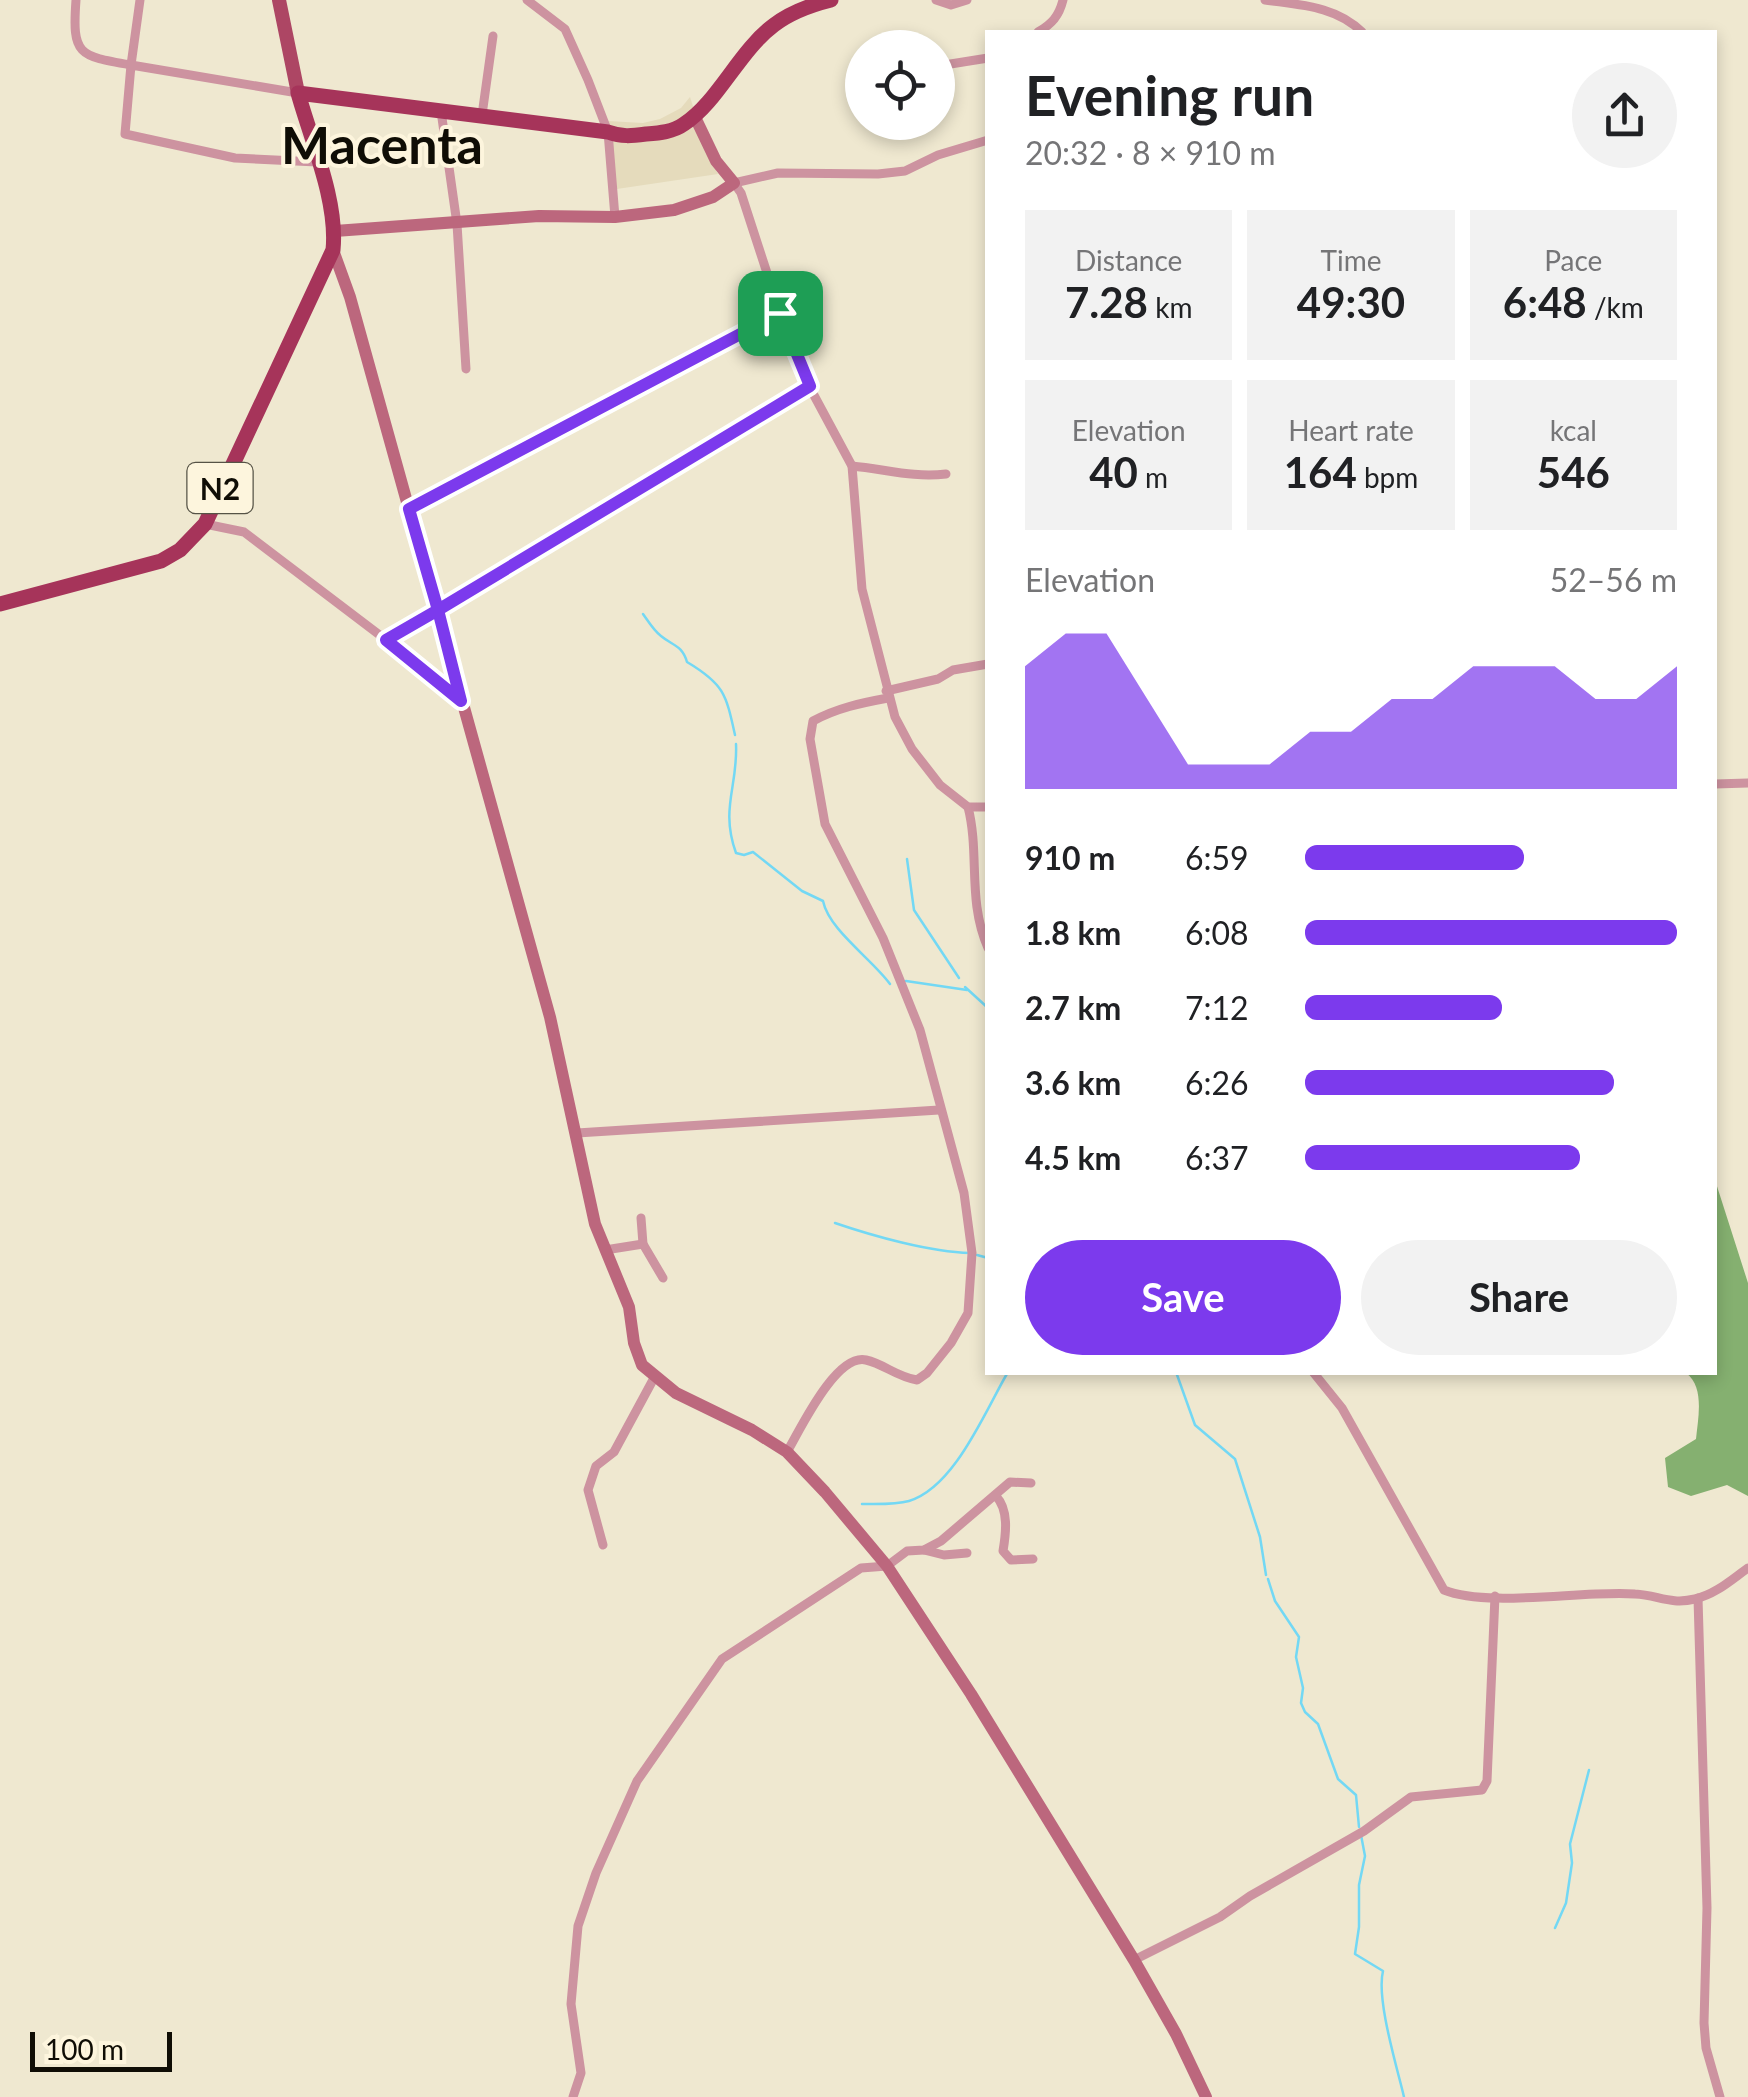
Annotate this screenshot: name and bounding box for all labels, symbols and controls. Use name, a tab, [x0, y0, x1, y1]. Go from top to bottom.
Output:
map controls	[845, 30, 955, 140]
button: locate	[845, 30, 955, 140]
text: Evening run	[1025, 62, 1314, 128]
button: share	[1572, 63, 1677, 168]
district label: Macenta	[281, 113, 483, 175]
text: 20:32 · 8 × 910 m	[1025, 133, 1276, 172]
text: Distance	[1075, 243, 1182, 277]
text: Time	[1321, 243, 1381, 277]
text: Pace	[1544, 243, 1602, 277]
pin	[738, 271, 823, 356]
text: 7.28	[1065, 277, 1148, 327]
text: 49:30	[1297, 277, 1405, 327]
text: 6:48	[1503, 277, 1587, 327]
icon: arrive	[753, 286, 808, 341]
text: km	[1148, 290, 1192, 324]
text: /km	[1587, 290, 1644, 324]
text: Elevation	[1072, 413, 1186, 447]
text: Heart rate	[1288, 413, 1414, 447]
text: kcal	[1550, 413, 1597, 447]
text: 40	[1089, 447, 1138, 497]
text: 164	[1284, 447, 1357, 497]
text: 546	[1537, 447, 1610, 497]
text: m	[1138, 460, 1168, 494]
text: bpm	[1357, 460, 1418, 494]
road number: N2	[188, 463, 252, 513]
text: Elevation	[1025, 560, 1155, 599]
text: 52–56 m	[1550, 560, 1677, 599]
text: 910 m	[1025, 838, 1115, 877]
text: 6:59	[1185, 838, 1249, 877]
text: 1.8 km	[1025, 913, 1121, 952]
text: 6:08	[1185, 913, 1249, 952]
text: 2.7 km	[1025, 988, 1121, 1027]
text: 7:12	[1185, 988, 1249, 1027]
text: 3.6 km	[1025, 1063, 1121, 1102]
text: 6:26	[1185, 1063, 1249, 1102]
text: 4.5 km	[1025, 1138, 1121, 1177]
text: 6:37	[1185, 1138, 1249, 1177]
button: Save	[1025, 1240, 1341, 1355]
button: Share	[1361, 1240, 1677, 1355]
scale bar	[30, 2027, 172, 2072]
text: 100 m	[45, 2032, 124, 2066]

